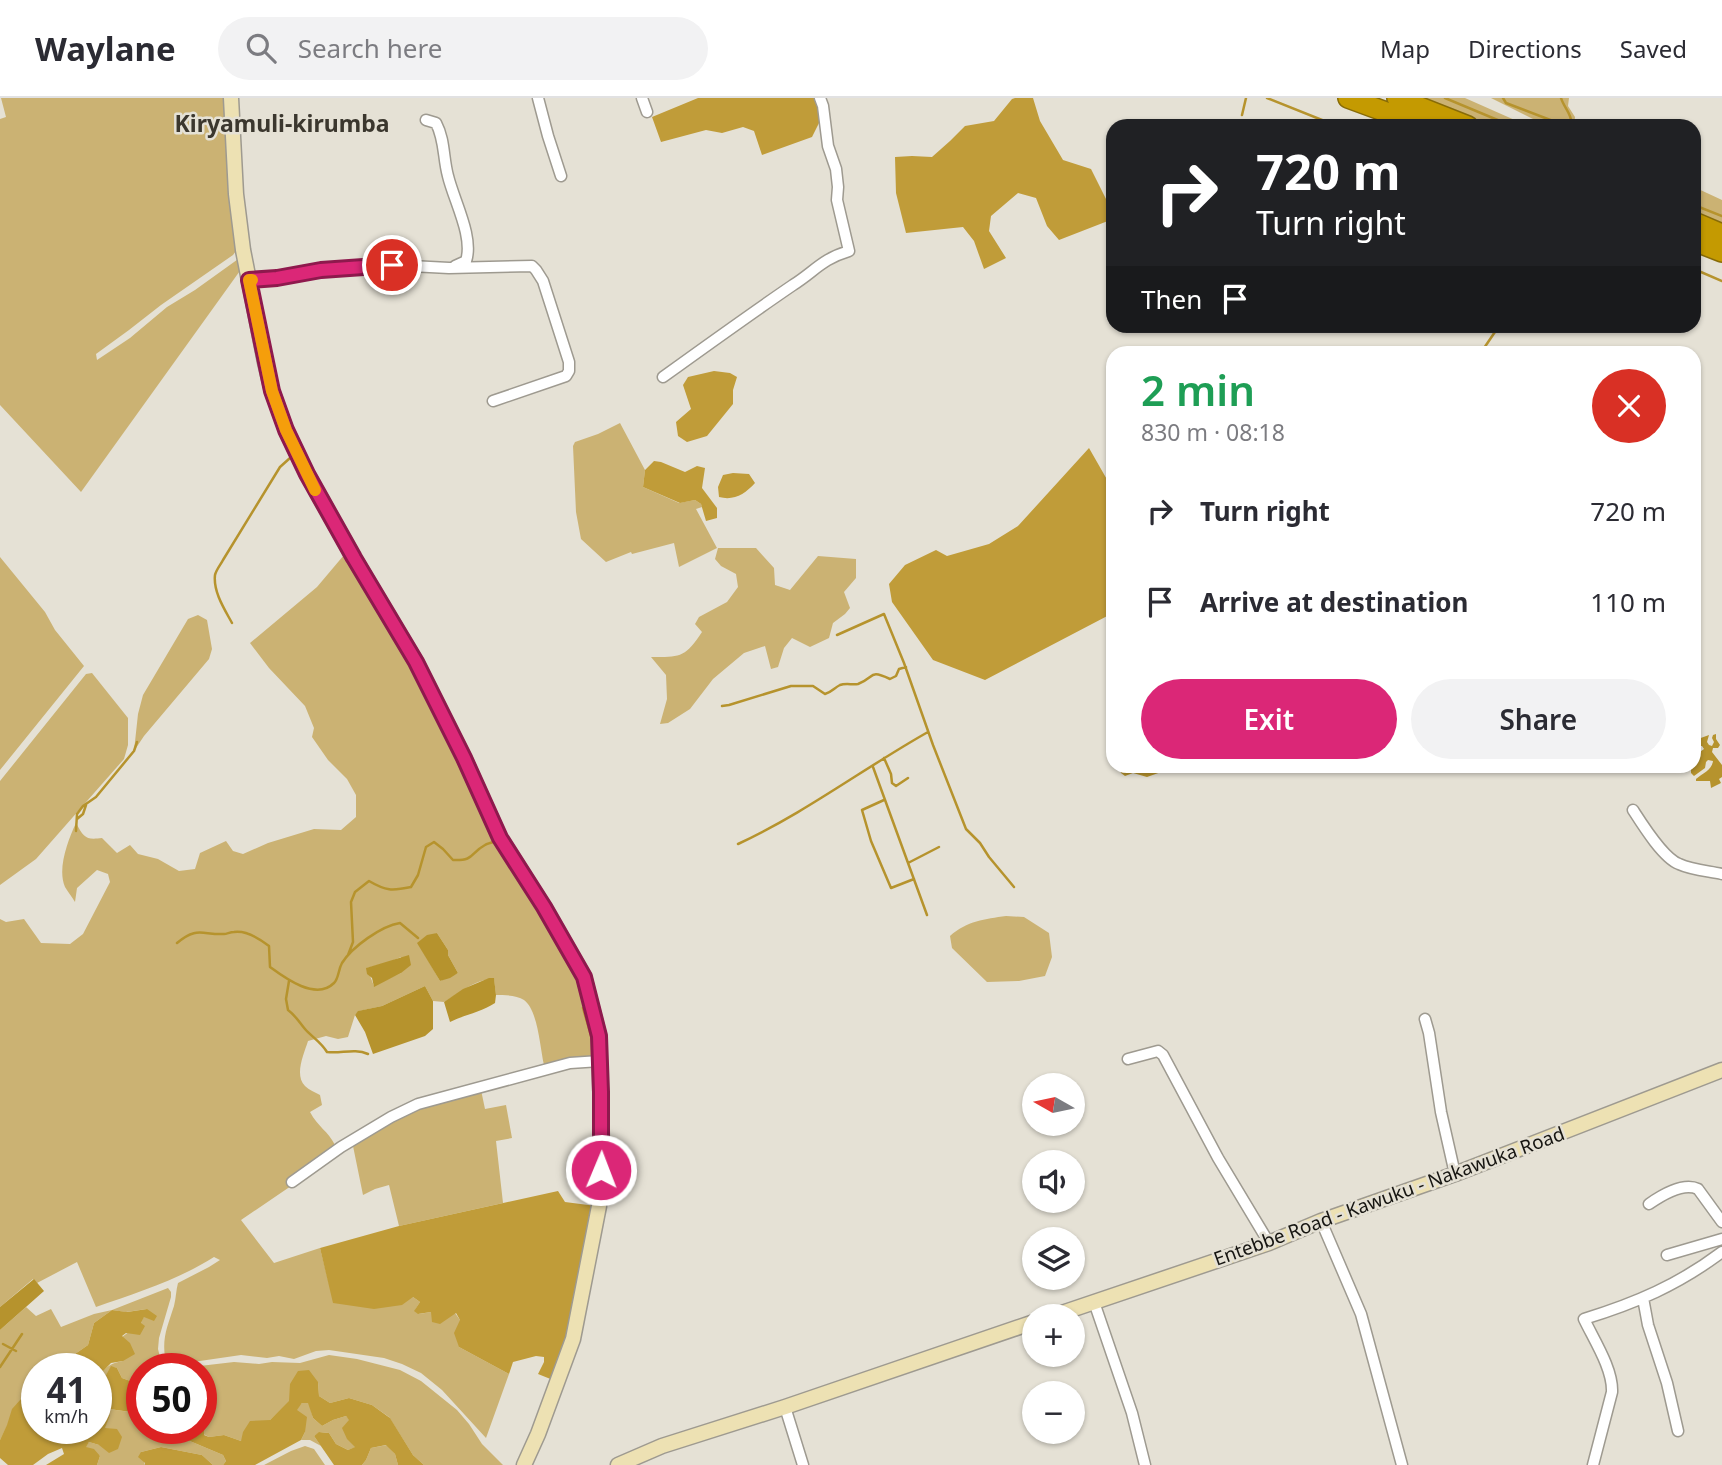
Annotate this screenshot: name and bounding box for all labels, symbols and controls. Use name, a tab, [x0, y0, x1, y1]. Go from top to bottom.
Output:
search box	[218, 17, 708, 80]
text: Waylane	[35, 26, 176, 71]
icon: search	[242, 29, 280, 67]
text: Search here	[298, 30, 442, 66]
text: Map	[1380, 32, 1430, 65]
text: Directions	[1468, 32, 1582, 65]
text: Saved	[1620, 32, 1687, 65]
district label: Kiryamuli-kirumba	[175, 107, 389, 139]
text: 720 m	[1256, 138, 1401, 204]
icon: right	[1141, 147, 1232, 238]
text: Turn right	[1256, 201, 1406, 244]
pin	[362, 235, 422, 295]
icon: arrive	[373, 246, 411, 284]
icon: arrive	[1216, 280, 1254, 318]
text: Then	[1141, 281, 1202, 317]
text: 2 min	[1141, 361, 1255, 418]
button: close	[1592, 369, 1666, 443]
text: 830 m · 08:18	[1141, 416, 1285, 448]
icon: right	[1141, 492, 1179, 530]
text: Turn right	[1200, 493, 1330, 529]
text: 720 m	[1590, 493, 1666, 529]
icon: arrive	[1141, 583, 1179, 621]
text: Arrive at destination	[1200, 584, 1469, 620]
text: 110 m	[1590, 584, 1666, 620]
button: Exit	[1141, 679, 1397, 759]
button: Share	[1411, 679, 1666, 759]
north arrow	[1022, 1073, 1085, 1136]
map controls	[1022, 1073, 1085, 1444]
street label: Entebbe Road - Kawuku - Nakawuka Road	[1210, 1120, 1568, 1272]
position arrow	[564, 1133, 638, 1207]
button: sound	[1022, 1150, 1085, 1213]
button: layers	[1022, 1227, 1085, 1290]
button: +	[1022, 1304, 1085, 1367]
speed limit sign: 50	[126, 1353, 217, 1444]
text: 41	[46, 1366, 87, 1413]
button: −	[1022, 1381, 1085, 1444]
text: km/h	[44, 1404, 89, 1428]

